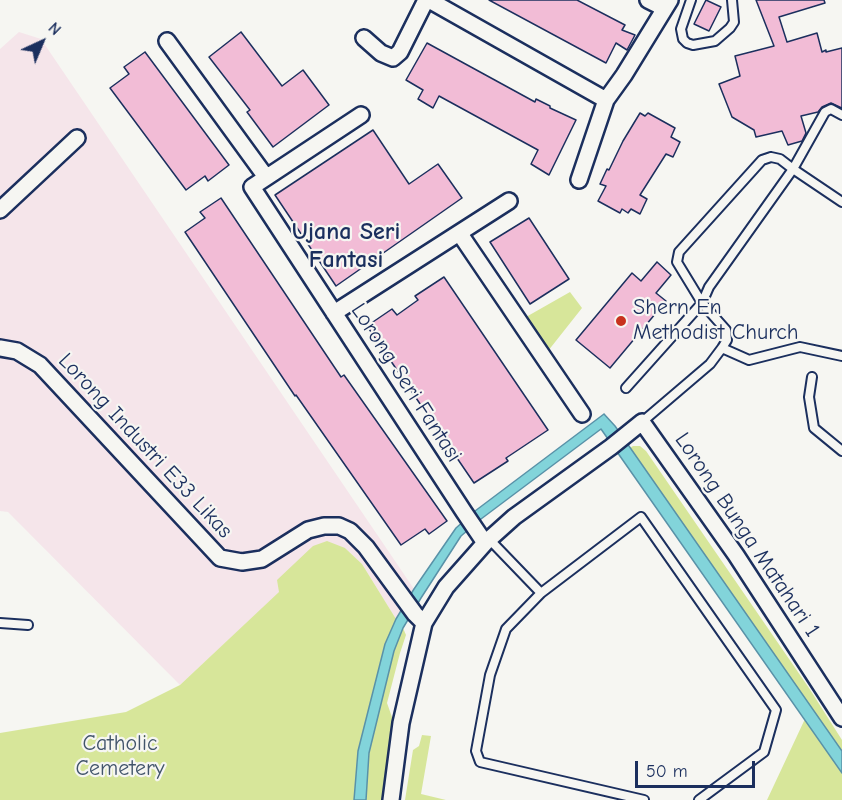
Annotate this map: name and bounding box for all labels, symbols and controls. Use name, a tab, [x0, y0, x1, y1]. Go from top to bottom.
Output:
north arrow	[12, 12, 72, 72]
text: N	[44, 19, 65, 39]
district label: Ujana Seri Fantasi	[292, 218, 400, 274]
place label: Shern En Methodist Church	[633, 295, 799, 346]
street label: Lorong Seri Fantasi	[345, 299, 467, 467]
marker: Shern En Methodist Church	[614, 314, 628, 328]
street label: Lorong Industri E33 Likas	[52, 348, 238, 544]
street label: Lorong Bunga Matahari 1	[669, 428, 825, 642]
park label: Catholic Cemetery	[76, 731, 164, 782]
scale bar	[638, 749, 758, 787]
text: 50 m	[646, 761, 688, 782]

